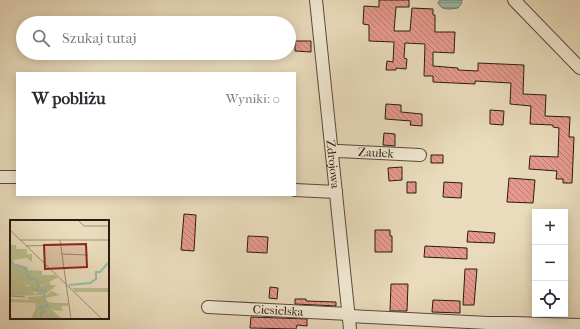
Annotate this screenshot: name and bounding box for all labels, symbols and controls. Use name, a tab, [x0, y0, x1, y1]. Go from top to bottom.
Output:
search box	[16, 16, 296, 60]
icon: search	[30, 27, 52, 49]
text: Szukaj tutaj	[62, 29, 136, 47]
text: W pobliżu	[32, 88, 106, 108]
text: Wyniki: 0	[226, 91, 280, 106]
street label: Zdrojowa	[323, 139, 342, 190]
street label: Zaułek	[358, 145, 395, 161]
map controls	[532, 209, 568, 317]
button: +	[532, 209, 568, 245]
inset map	[10, 220, 109, 319]
button: −	[532, 245, 568, 281]
button: locate	[532, 281, 568, 317]
street label: Ciesielska	[252, 302, 304, 319]

